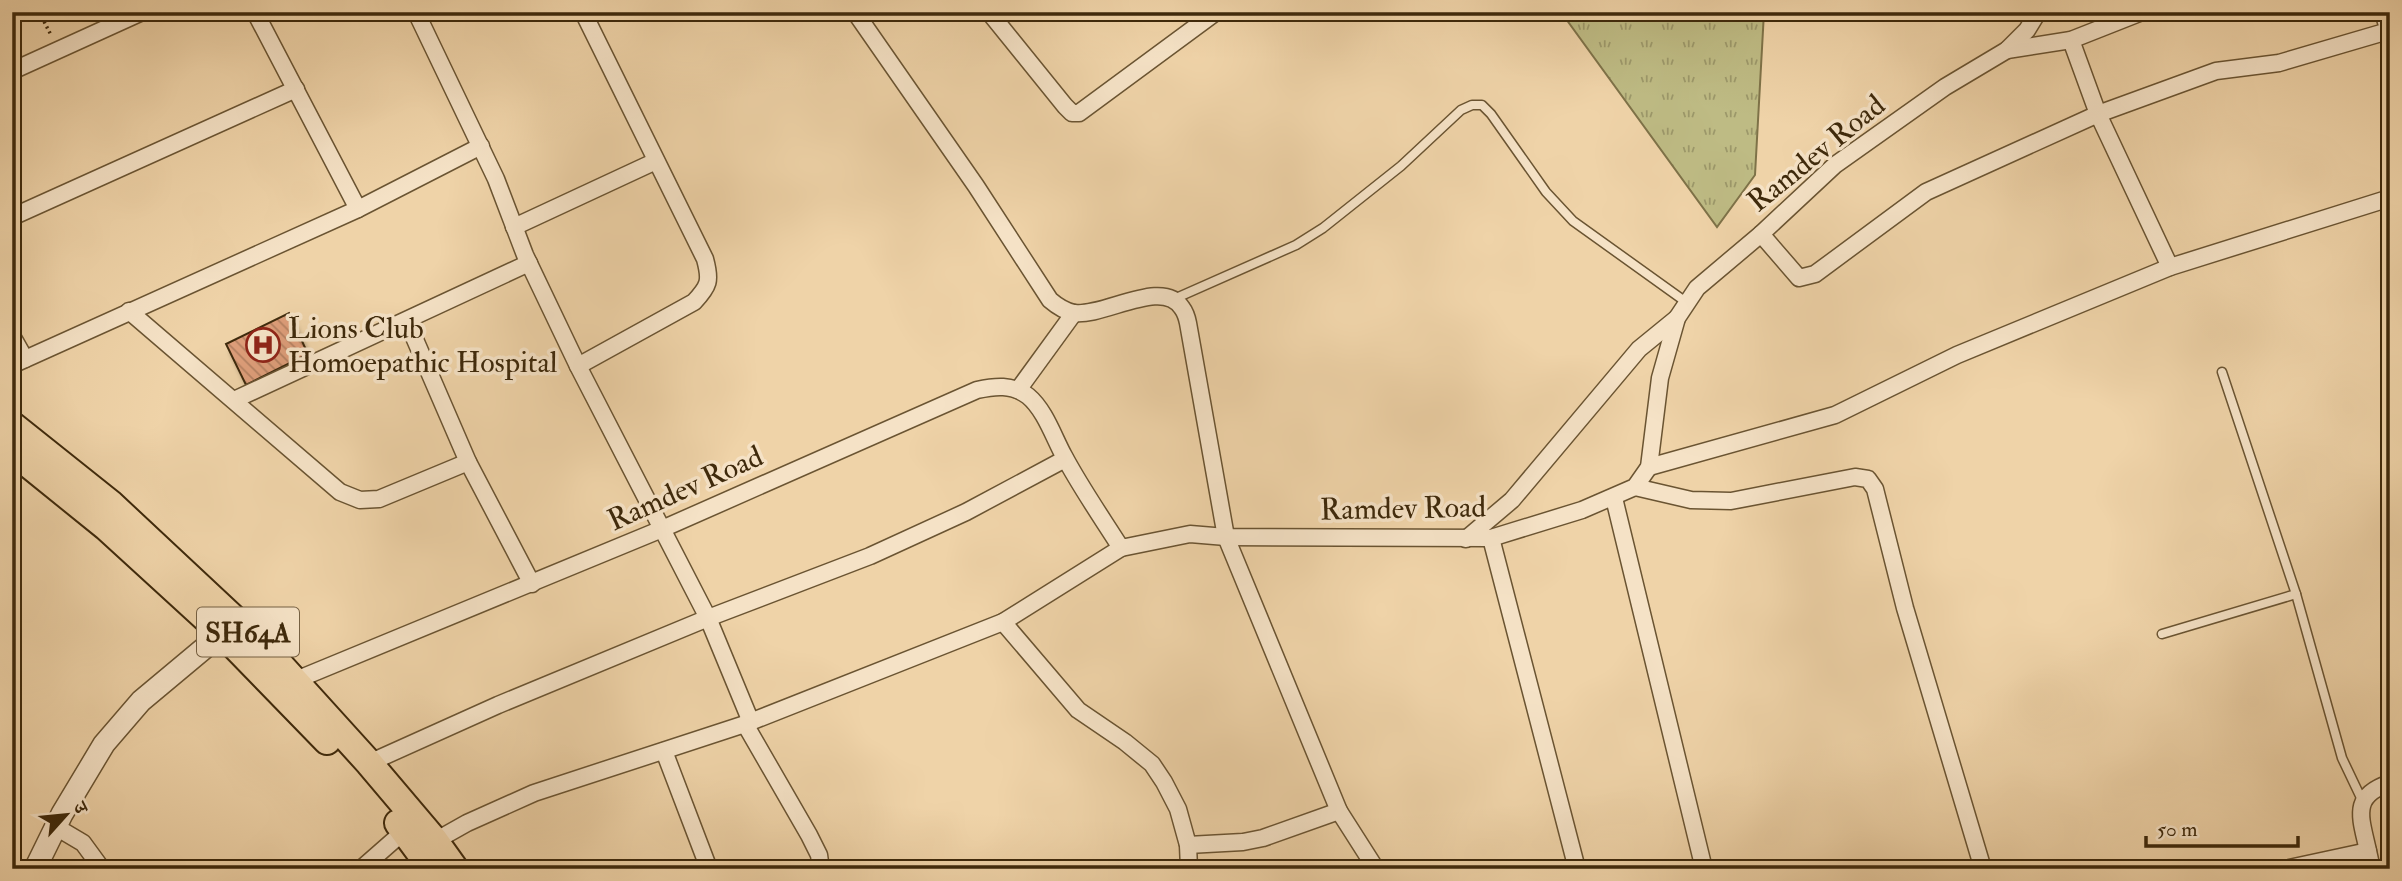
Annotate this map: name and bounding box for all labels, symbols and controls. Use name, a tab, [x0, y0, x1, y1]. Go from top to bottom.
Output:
street label: Ramdev Road	[1740, 87, 1893, 220]
place label: Lions Club Homoepathic Hospital	[288, 310, 558, 381]
hospital icon: Lions Club Homoepathic Hospital	[244, 326, 282, 364]
street label: Ramdev Road	[602, 438, 769, 539]
street label: Ramdev Road	[1320, 489, 1487, 528]
road number: SH64A	[197, 608, 299, 656]
north arrow	[32, 780, 102, 850]
text: उ	[66, 796, 94, 819]
scale bar	[2146, 804, 2299, 848]
text: 50 m	[2157, 816, 2198, 843]

